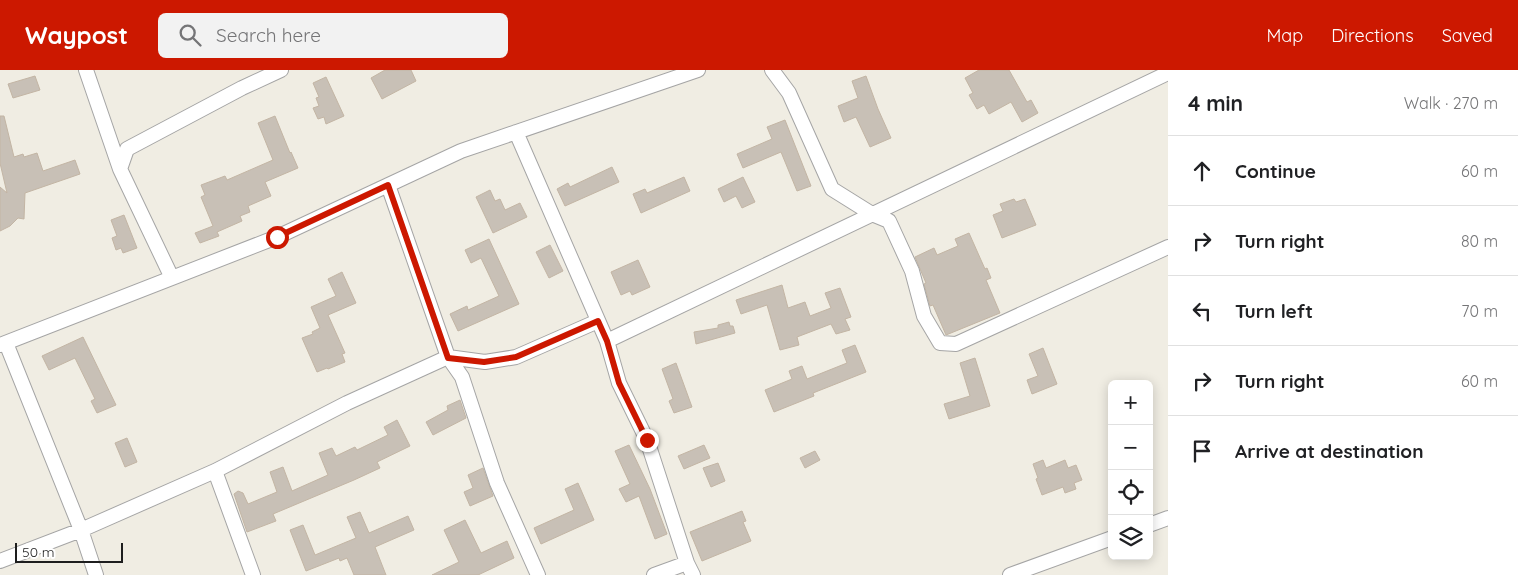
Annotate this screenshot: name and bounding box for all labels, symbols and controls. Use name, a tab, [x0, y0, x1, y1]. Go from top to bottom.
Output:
search box	[158, 13, 508, 58]
text: Waypost	[25, 20, 128, 50]
icon: search	[176, 21, 204, 49]
text: Search here	[216, 23, 321, 47]
text: Map	[1266, 24, 1303, 47]
text: Directions	[1331, 24, 1414, 47]
text: Saved	[1442, 24, 1493, 47]
text: 4 min	[1188, 90, 1243, 116]
text: Walk · 270 m	[1404, 93, 1498, 113]
icon: ahead	[1188, 157, 1216, 185]
text: Continue	[1235, 159, 1316, 183]
text: 60 m	[1461, 161, 1498, 181]
route start	[266, 226, 289, 249]
icon: right	[1188, 227, 1216, 255]
text: Turn right	[1235, 229, 1324, 253]
text: 80 m	[1461, 231, 1498, 251]
icon: left	[1188, 297, 1216, 325]
text: Turn left	[1235, 299, 1313, 323]
text: 70 m	[1461, 301, 1498, 321]
icon: right	[1188, 367, 1216, 395]
text: Turn right	[1235, 369, 1324, 393]
text: 60 m	[1461, 371, 1498, 391]
map controls	[1108, 380, 1153, 560]
button: +	[1108, 380, 1153, 425]
button: −	[1108, 425, 1153, 470]
route end	[636, 429, 659, 452]
icon: arrive	[1188, 437, 1216, 465]
text: Arrive at destination	[1235, 439, 1424, 463]
button: locate	[1108, 470, 1153, 515]
button: layers	[1108, 515, 1153, 560]
scale bar	[15, 540, 122, 563]
text: 50 m	[22, 543, 55, 561]

